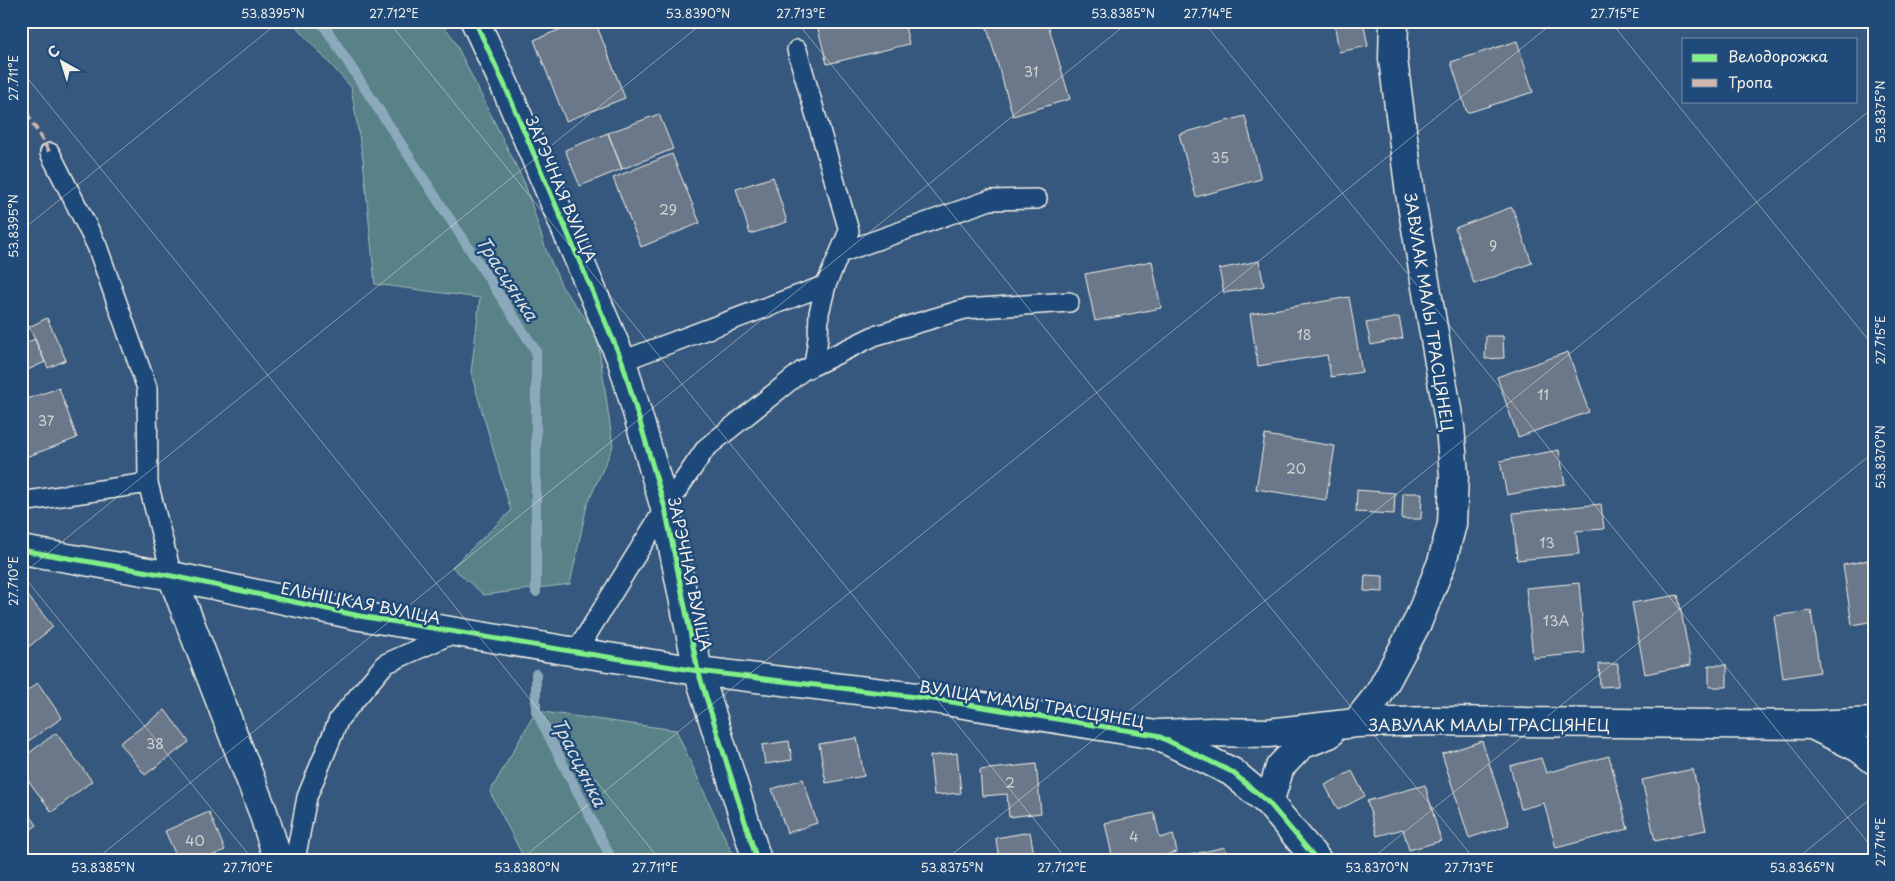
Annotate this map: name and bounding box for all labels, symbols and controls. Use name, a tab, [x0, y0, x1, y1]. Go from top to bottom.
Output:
text: 53.8395°N	[241, 4, 305, 22]
text: 27.712°E	[369, 4, 419, 22]
text: 53.8390°N	[666, 4, 730, 22]
text: 27.713°E	[776, 4, 826, 22]
text: 53.8385°N	[1091, 4, 1155, 22]
text: 27.714°E	[1183, 4, 1233, 22]
text: 27.715°E	[1591, 4, 1639, 22]
north arrow	[38, 38, 88, 88]
legend	[1682, 38, 1858, 102]
text: С	[43, 40, 64, 63]
text: Велодорожка	[1728, 44, 1829, 67]
text: 27.711°E	[4, 55, 22, 101]
house number: 31	[1024, 61, 1038, 82]
text: Тропа	[1728, 70, 1773, 93]
text: 53.8375°N	[1871, 80, 1889, 144]
street label: ЗАРЭЧНАЯ ВУЛІЦА	[520, 112, 604, 266]
house number: 35	[1211, 147, 1229, 168]
street label: ЗАВУЛАК МАЛЫ ТРАСЦЯНЕЦ	[1399, 191, 1461, 433]
text: 53.8395°N	[4, 194, 22, 258]
house number: 29	[659, 199, 677, 220]
water label: Трасцянка	[471, 230, 546, 326]
house number: 9	[1489, 235, 1497, 256]
text: 27.715°E	[1871, 316, 1889, 364]
house number: 18	[1296, 324, 1312, 345]
house number: 11	[1537, 384, 1549, 405]
house number: 37	[38, 410, 55, 431]
text: 53.8370°N	[1871, 425, 1889, 489]
house number: 20	[1286, 458, 1306, 479]
street label: ЗАРЭЧНАЯ ВУЛІЦА	[663, 495, 719, 653]
house number: 13	[1539, 532, 1555, 553]
text: 27.710°E	[4, 556, 22, 606]
street label: ЕЛЬНІЦКАЯ ВУЛІЦА	[279, 575, 443, 629]
house number: 13А	[1543, 610, 1569, 631]
street label: ВУЛІЦА МАЛЫ ТРАСЦЯНЕЦ	[918, 673, 1147, 733]
street label: ЗАВУЛАК МАЛЫ ТРАСЦЯНЕЦ	[1368, 712, 1610, 736]
water label: Трасцянка	[546, 713, 614, 812]
house number: 38	[146, 733, 164, 754]
house number: 2	[1005, 772, 1015, 793]
text: 27.714°E	[1871, 817, 1889, 867]
house number: 4	[1129, 826, 1139, 847]
house number: 40	[185, 830, 205, 851]
text: 53.8385°N	[71, 858, 135, 876]
text: 27.710°E	[223, 858, 273, 876]
text: 53.8380°N	[494, 858, 560, 876]
text: 27.711°E	[632, 858, 678, 876]
text: 53.8375°N	[920, 858, 984, 876]
text: 27.712°E	[1037, 858, 1087, 876]
text: 53.8370°N	[1345, 858, 1409, 876]
text: 27.713°E	[1444, 858, 1494, 876]
text: 53.8365°N	[1769, 858, 1835, 876]

